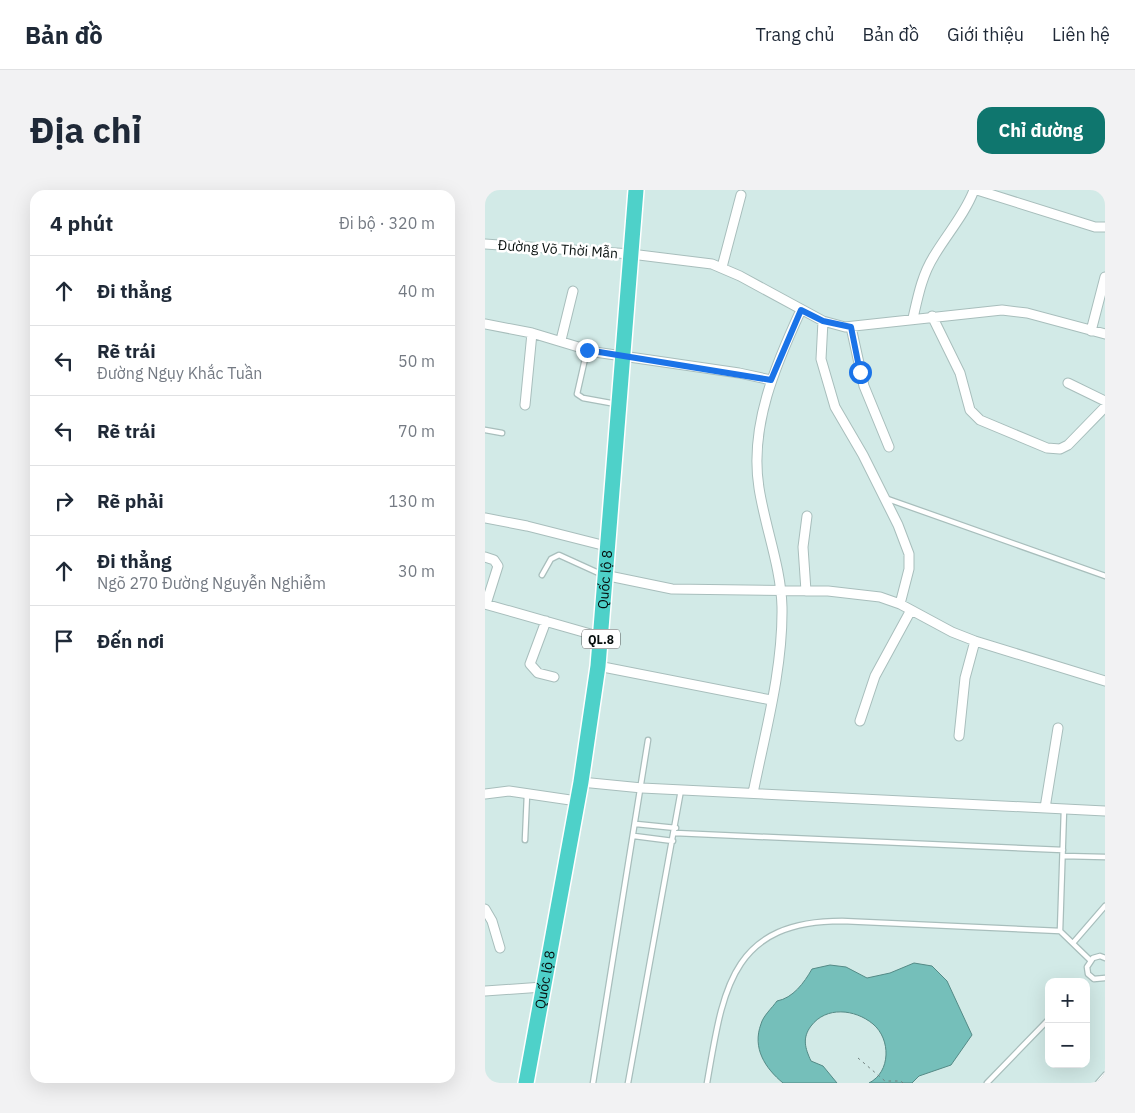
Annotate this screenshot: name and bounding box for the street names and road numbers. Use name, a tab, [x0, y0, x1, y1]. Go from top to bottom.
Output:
street label: Đường Võ Thời Mẫn	[497, 236, 619, 262]
street label: Quốc lộ 8	[594, 549, 616, 610]
road number: QL.8	[582, 629, 620, 648]
street label: Quốc lộ 8	[531, 949, 559, 1011]

